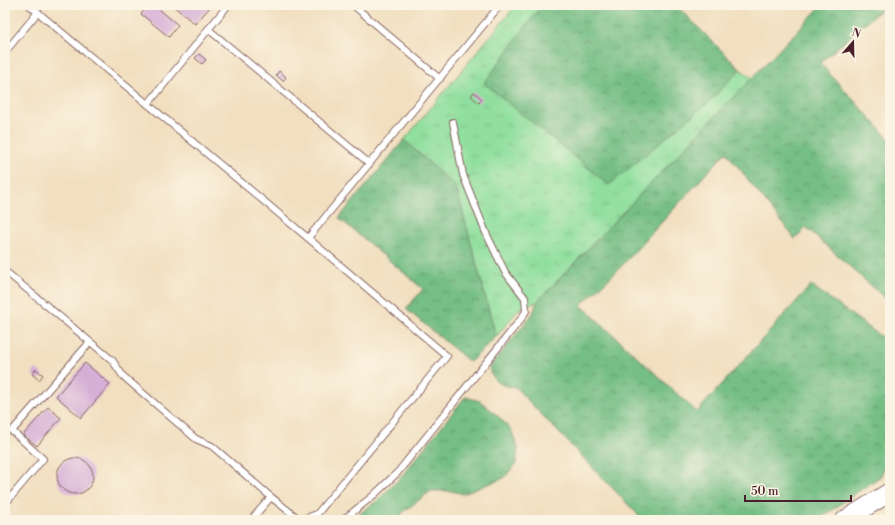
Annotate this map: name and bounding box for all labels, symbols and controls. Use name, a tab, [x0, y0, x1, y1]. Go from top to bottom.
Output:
north arrow	[833, 22, 873, 62]
text: N	[850, 25, 863, 42]
scale bar	[745, 477, 851, 503]
text: 50 m	[751, 484, 779, 499]

